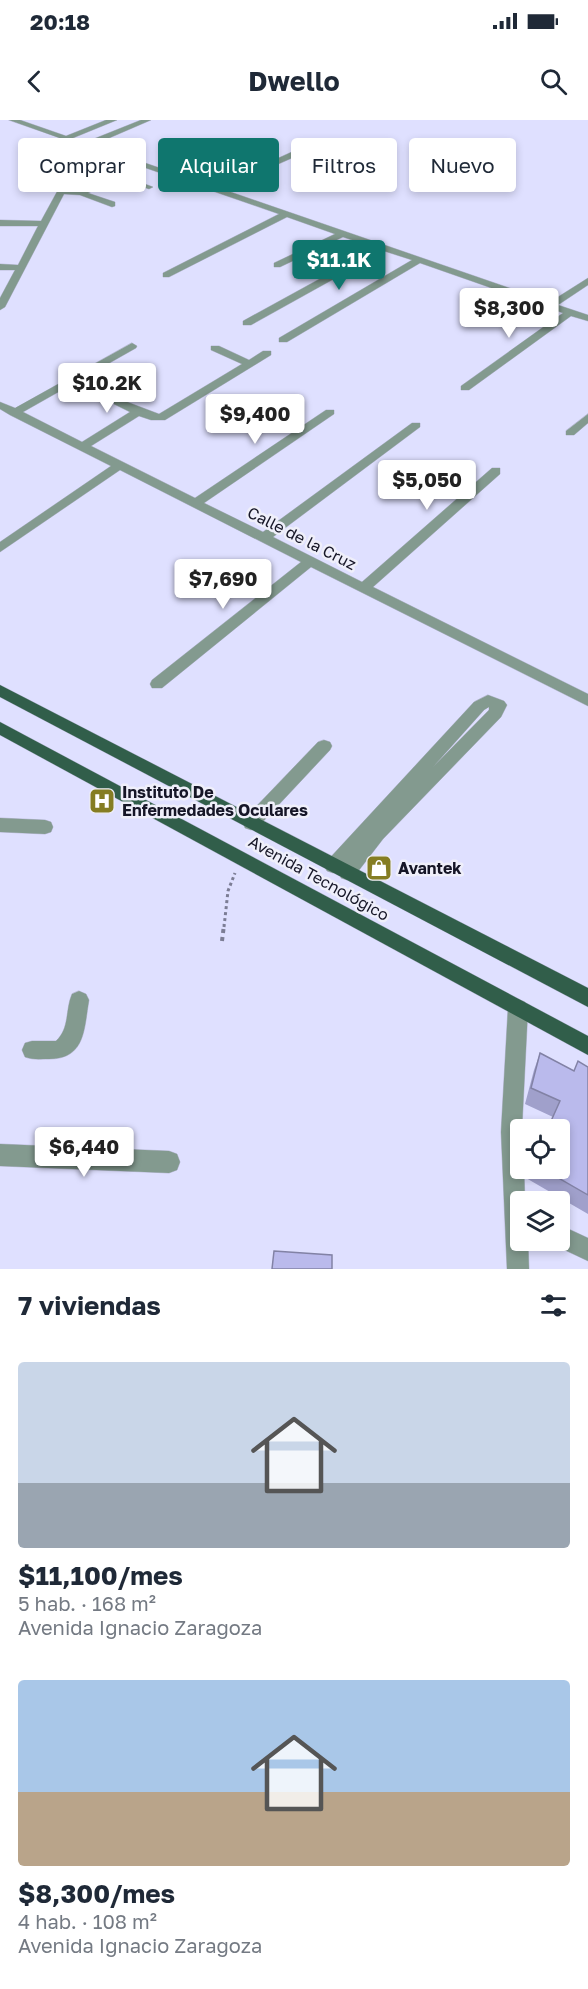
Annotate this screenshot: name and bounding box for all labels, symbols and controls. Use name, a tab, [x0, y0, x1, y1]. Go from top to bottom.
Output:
text: 20:18	[30, 8, 90, 35]
icon: back	[18, 65, 51, 98]
text: Dwello	[248, 65, 340, 97]
icon: search	[537, 65, 570, 98]
chip: Comprar	[18, 138, 146, 192]
chip: Alquilar	[158, 138, 279, 192]
chip: Filtros	[291, 138, 397, 192]
chip: Nuevo	[409, 138, 516, 192]
pin: $11.1K	[290, 240, 388, 291]
text: $11.1K	[306, 247, 372, 271]
pin: $8,300	[460, 288, 558, 339]
text: $8,300	[474, 295, 544, 319]
pin: $10.2K	[58, 363, 156, 414]
text: $10.2K	[72, 370, 142, 394]
pin: $9,400	[206, 394, 304, 445]
text: $9,400	[220, 401, 291, 425]
pin: $5,050	[378, 460, 476, 511]
text: $5,050	[392, 467, 462, 491]
street label: Calle de la Cruz	[244, 502, 360, 574]
pin: $7,690	[174, 559, 272, 610]
text: $7,690	[188, 566, 258, 590]
place label: Instituto De Enfermedades Oculares	[122, 782, 308, 820]
hospital icon: Instituto De Enfermedades Oculares	[87, 786, 117, 816]
street label: Avenida Tecnológico	[245, 831, 393, 925]
shop icon: Avantek	[364, 853, 394, 883]
place label: Avantek	[398, 858, 462, 878]
map controls	[510, 1119, 570, 1251]
button: locate	[510, 1119, 570, 1179]
pin: $6,440	[35, 1127, 133, 1178]
text: $6,440	[49, 1134, 119, 1158]
button: layers	[510, 1191, 570, 1251]
icon: filters	[537, 1289, 570, 1322]
text: 7 viviendas	[18, 1290, 161, 1321]
icon: home	[240, 1401, 348, 1509]
text: $11,100/mes	[18, 1560, 183, 1591]
text: 5 hab. · 168 m²	[18, 1591, 156, 1615]
text: Avenida Ignacio Zaragoza	[18, 1615, 262, 1639]
icon: home	[240, 1719, 348, 1827]
text: $8,300/mes	[18, 1878, 175, 1909]
text: 4 hab. · 108 m²	[18, 1909, 157, 1933]
text: Avenida Ignacio Zaragoza	[18, 1933, 262, 1957]

